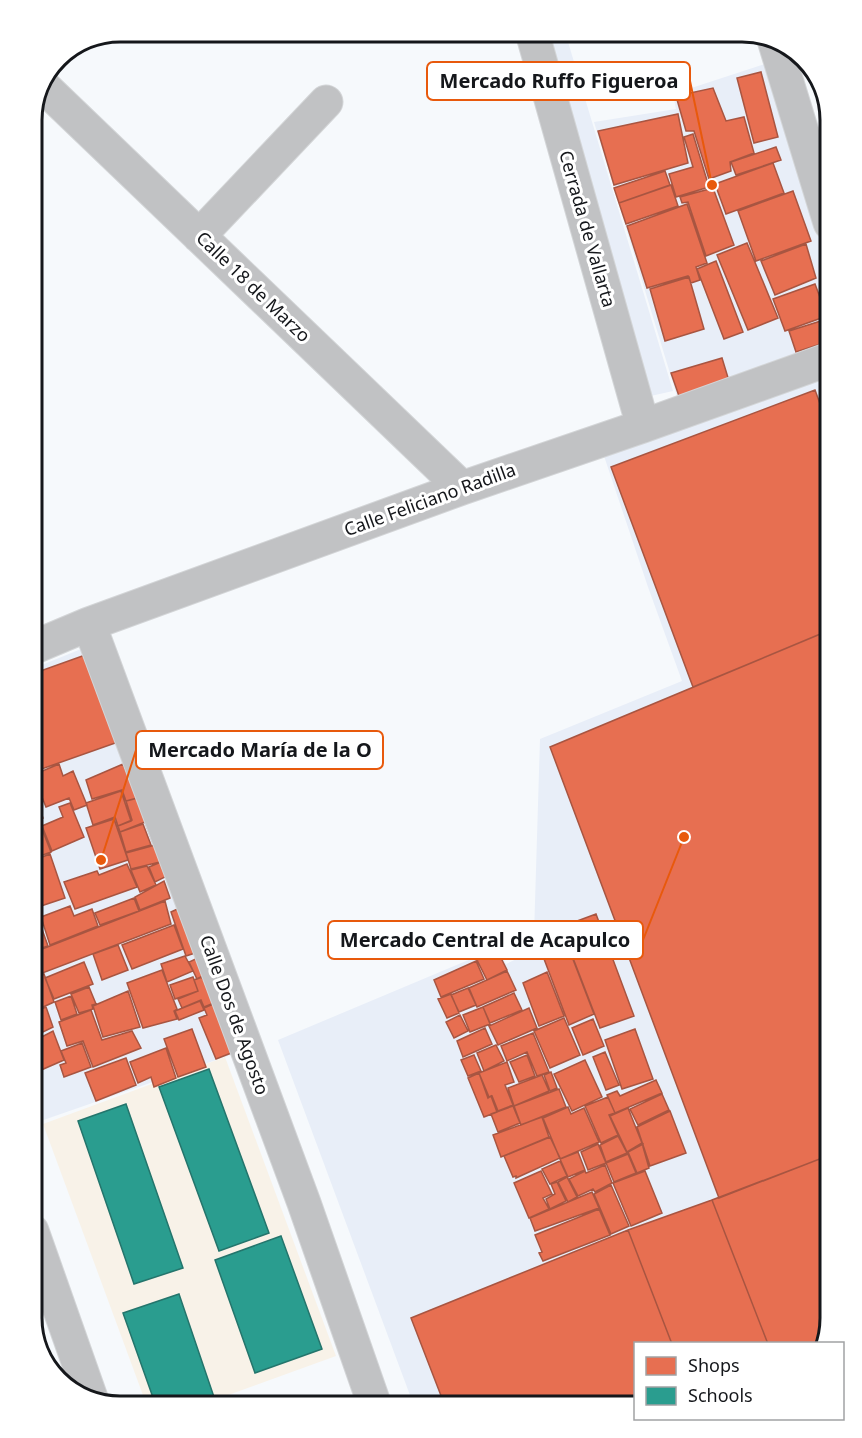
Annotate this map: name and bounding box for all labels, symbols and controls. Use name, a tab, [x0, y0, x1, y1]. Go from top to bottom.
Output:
callout: Mercado Ruffo Figueroa	[427, 62, 690, 100]
text: Mercado Ruffo Figueroa	[440, 67, 678, 94]
street label: Cerrada de Vallarta	[554, 148, 622, 310]
street label: Calle 18 de Marzo	[191, 226, 316, 347]
street label: Calle Feliciano Radilla	[341, 457, 519, 541]
callout: Mercado María de la O	[136, 731, 383, 769]
text: Mercado María de la O	[148, 736, 372, 763]
callout: Mercado Central de Acapulco	[328, 921, 643, 959]
text: Mercado Central de Acapulco	[340, 926, 630, 953]
street label: Calle Dos de Agosto	[195, 931, 275, 1098]
legend	[634, 1342, 844, 1420]
text: Shops	[688, 1353, 740, 1377]
text: Schools	[688, 1383, 753, 1407]

